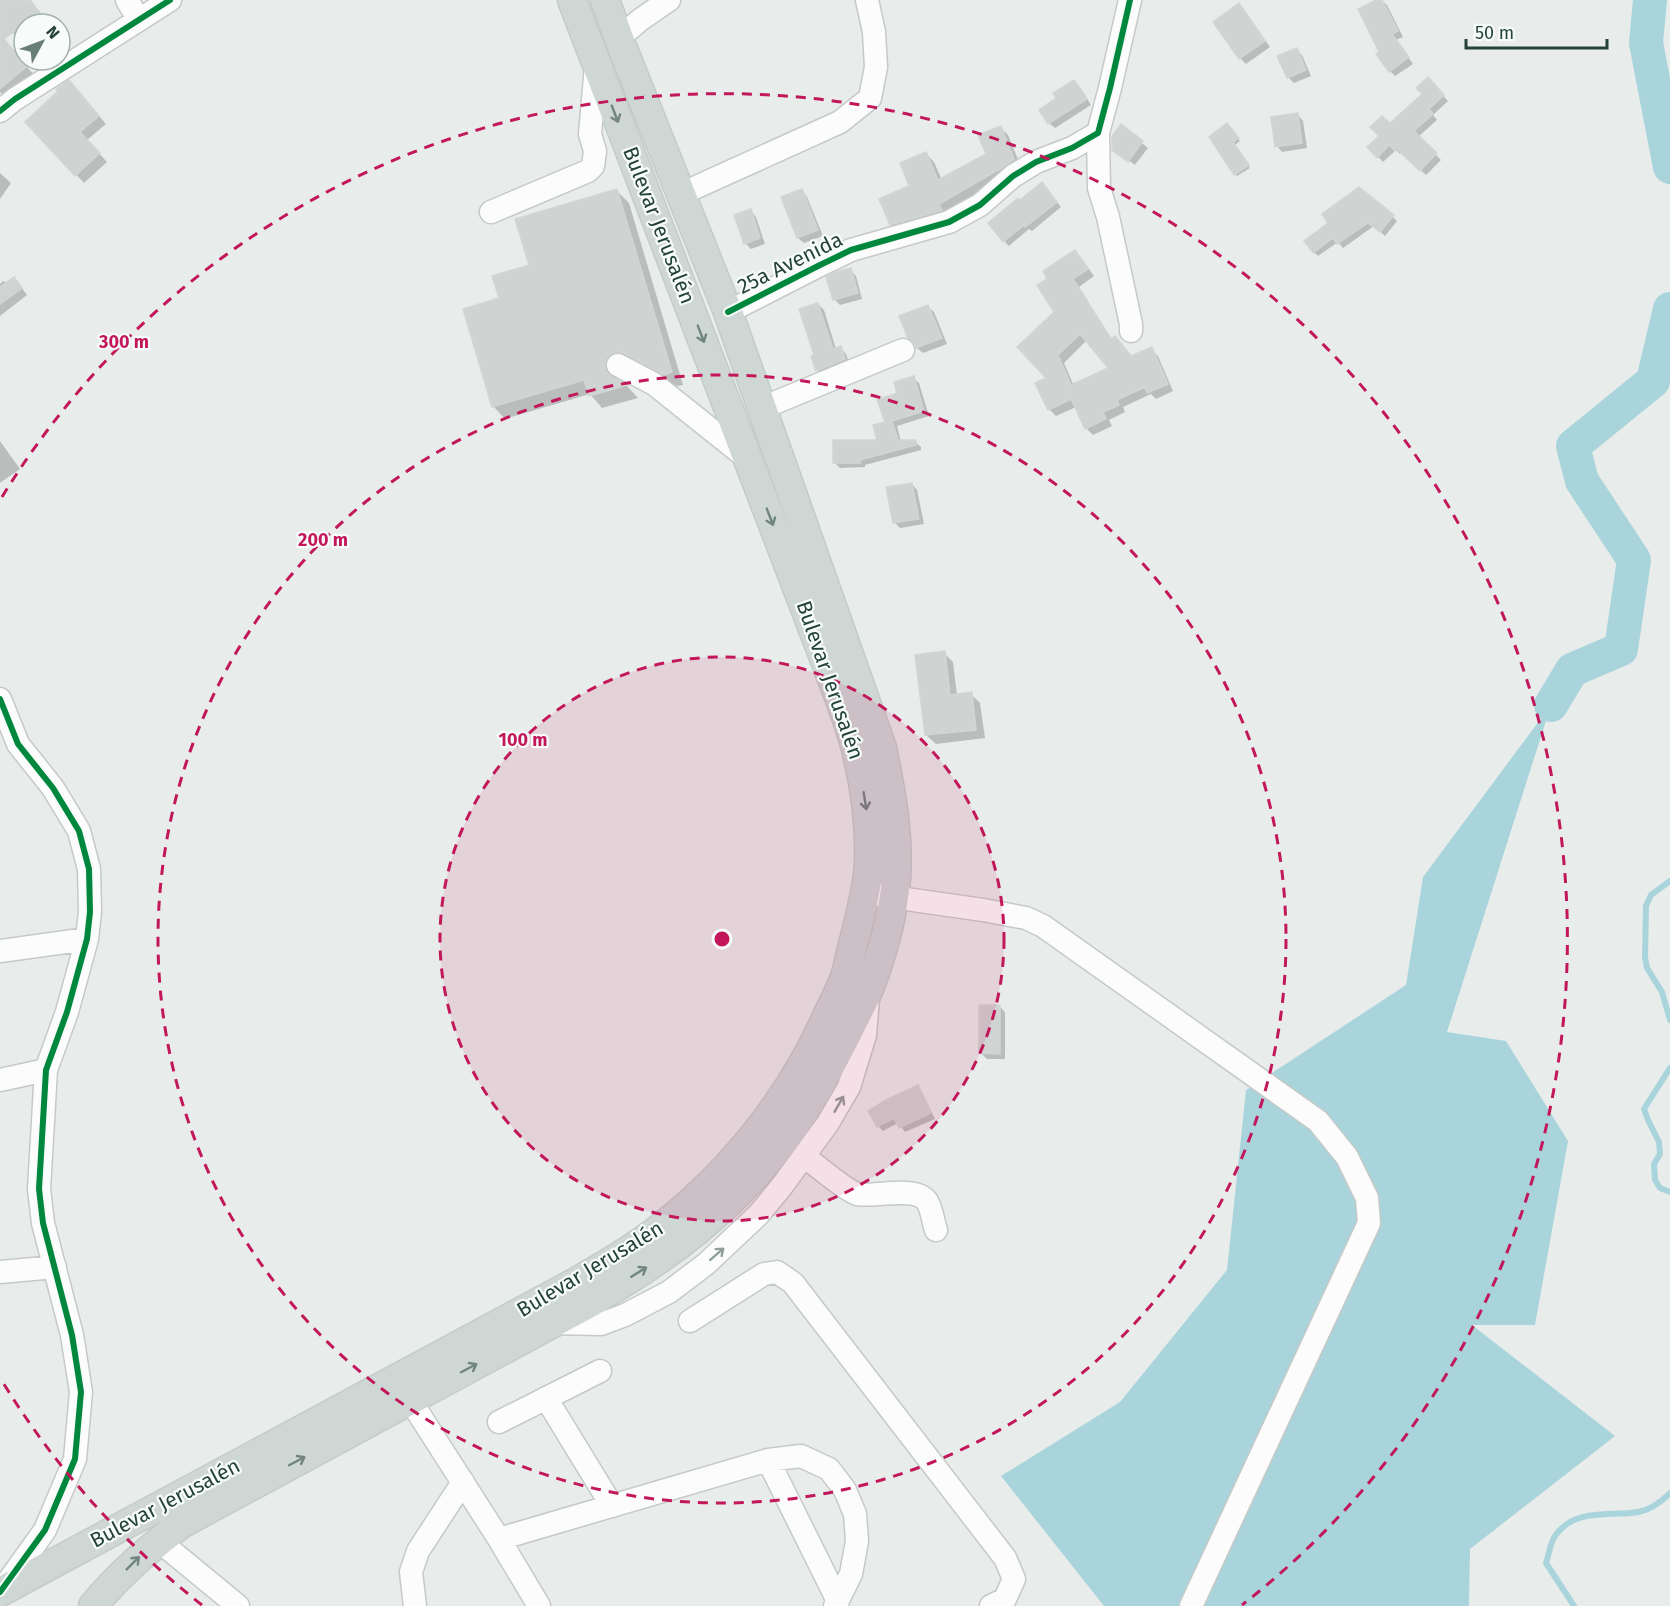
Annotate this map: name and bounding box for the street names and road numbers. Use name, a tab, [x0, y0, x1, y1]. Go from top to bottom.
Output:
street label: Bulevar Jerusalén	[617, 143, 701, 307]
street label: 25a Avenida	[733, 226, 847, 300]
street label: Bulevar Jerusalén	[791, 597, 869, 763]
street label: Bulevar Jerusalén	[512, 1215, 668, 1323]
street label: Bulevar Jerusalén	[85, 1452, 245, 1554]

